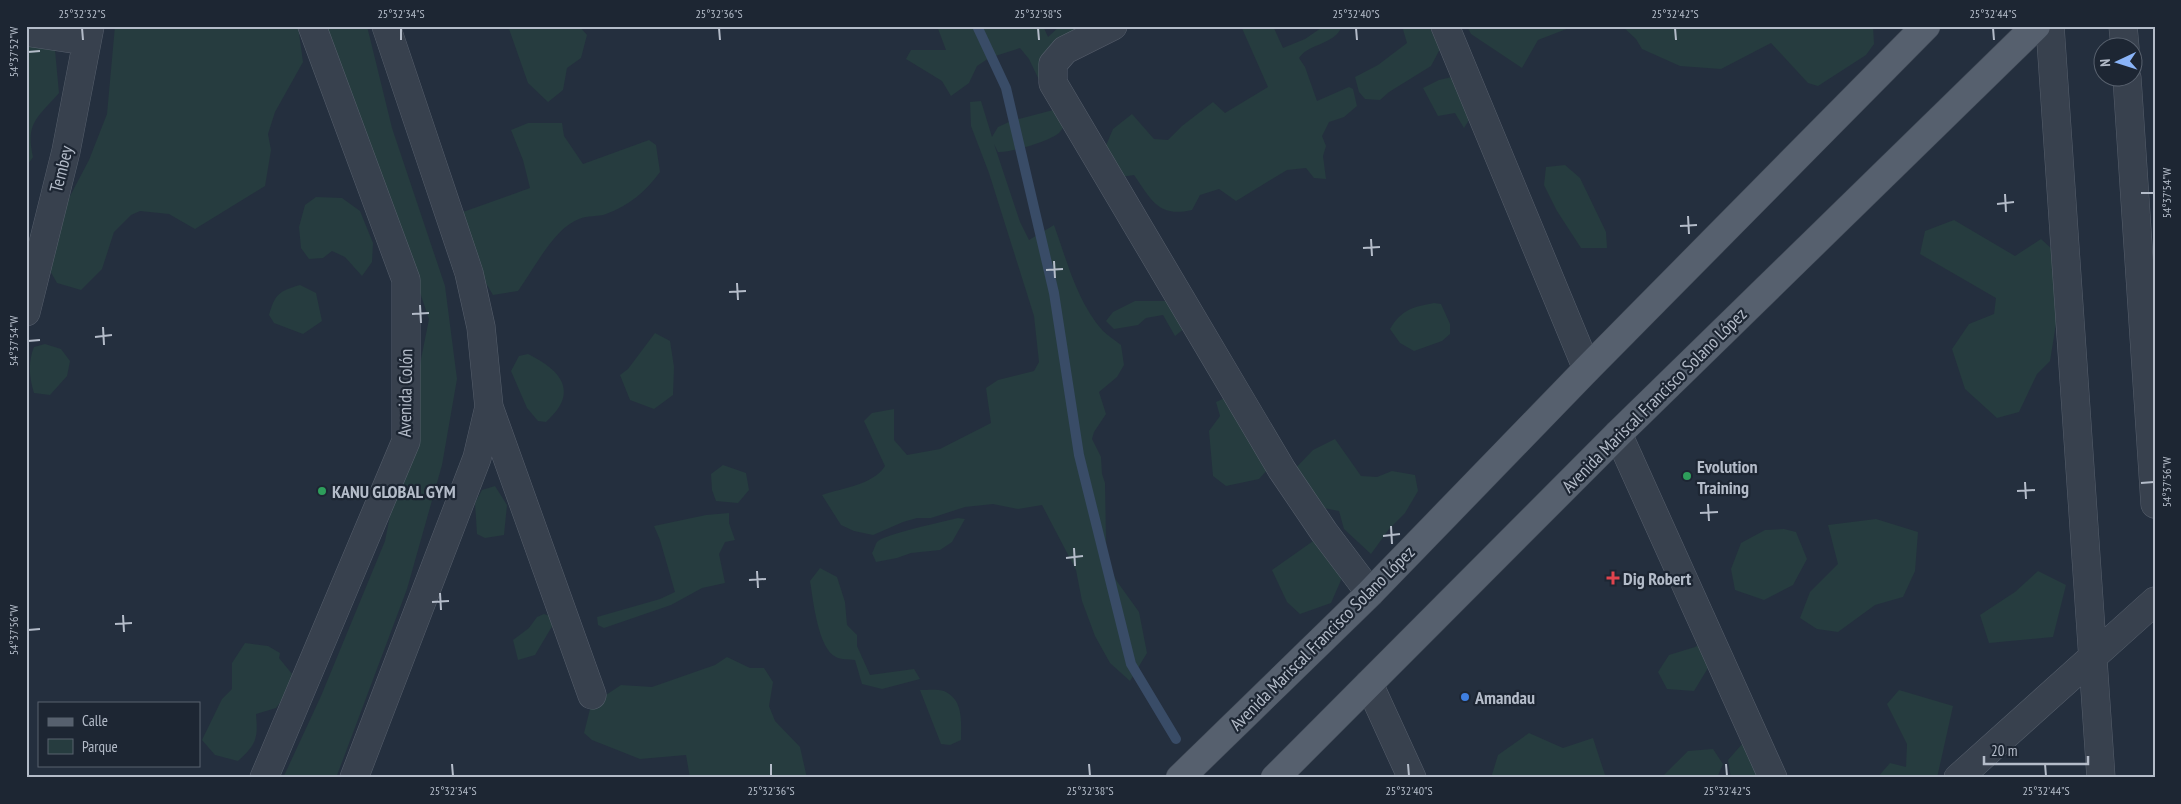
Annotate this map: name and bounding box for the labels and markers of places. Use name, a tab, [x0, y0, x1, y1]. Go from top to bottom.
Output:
place label: Evolution Training	[1697, 455, 1758, 499]
marker: Evolution Training	[1681, 470, 1693, 482]
place label: KANU GLOBAL GYM	[332, 480, 456, 503]
marker: KANU GLOBAL GYM	[316, 485, 328, 497]
place label: Dig Robert	[1623, 567, 1692, 590]
marker: Dig Robert	[1607, 572, 1619, 584]
place label: Amandau	[1474, 686, 1535, 709]
marker: Amandau	[1459, 691, 1471, 703]

